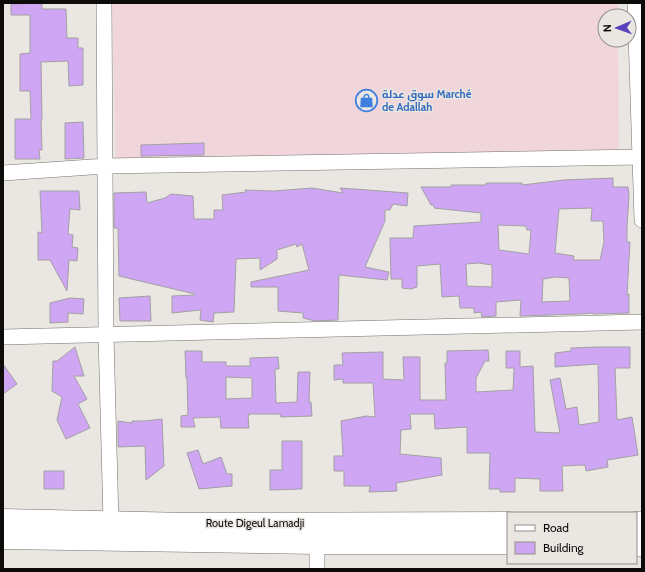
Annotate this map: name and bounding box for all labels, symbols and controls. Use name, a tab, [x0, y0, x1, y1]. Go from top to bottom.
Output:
north arrow	[597, 8, 637, 48]
text: N	[600, 24, 614, 32]
shop icon: سوق عدلة Marché de Adallah	[354, 87, 380, 113]
place label: سوق عدلة Marché de Adallah	[382, 87, 472, 114]
legend	[507, 512, 637, 564]
street label: Route Digeul Lamadji	[206, 516, 304, 530]
text: Road	[543, 520, 569, 535]
text: Building	[543, 540, 585, 555]

